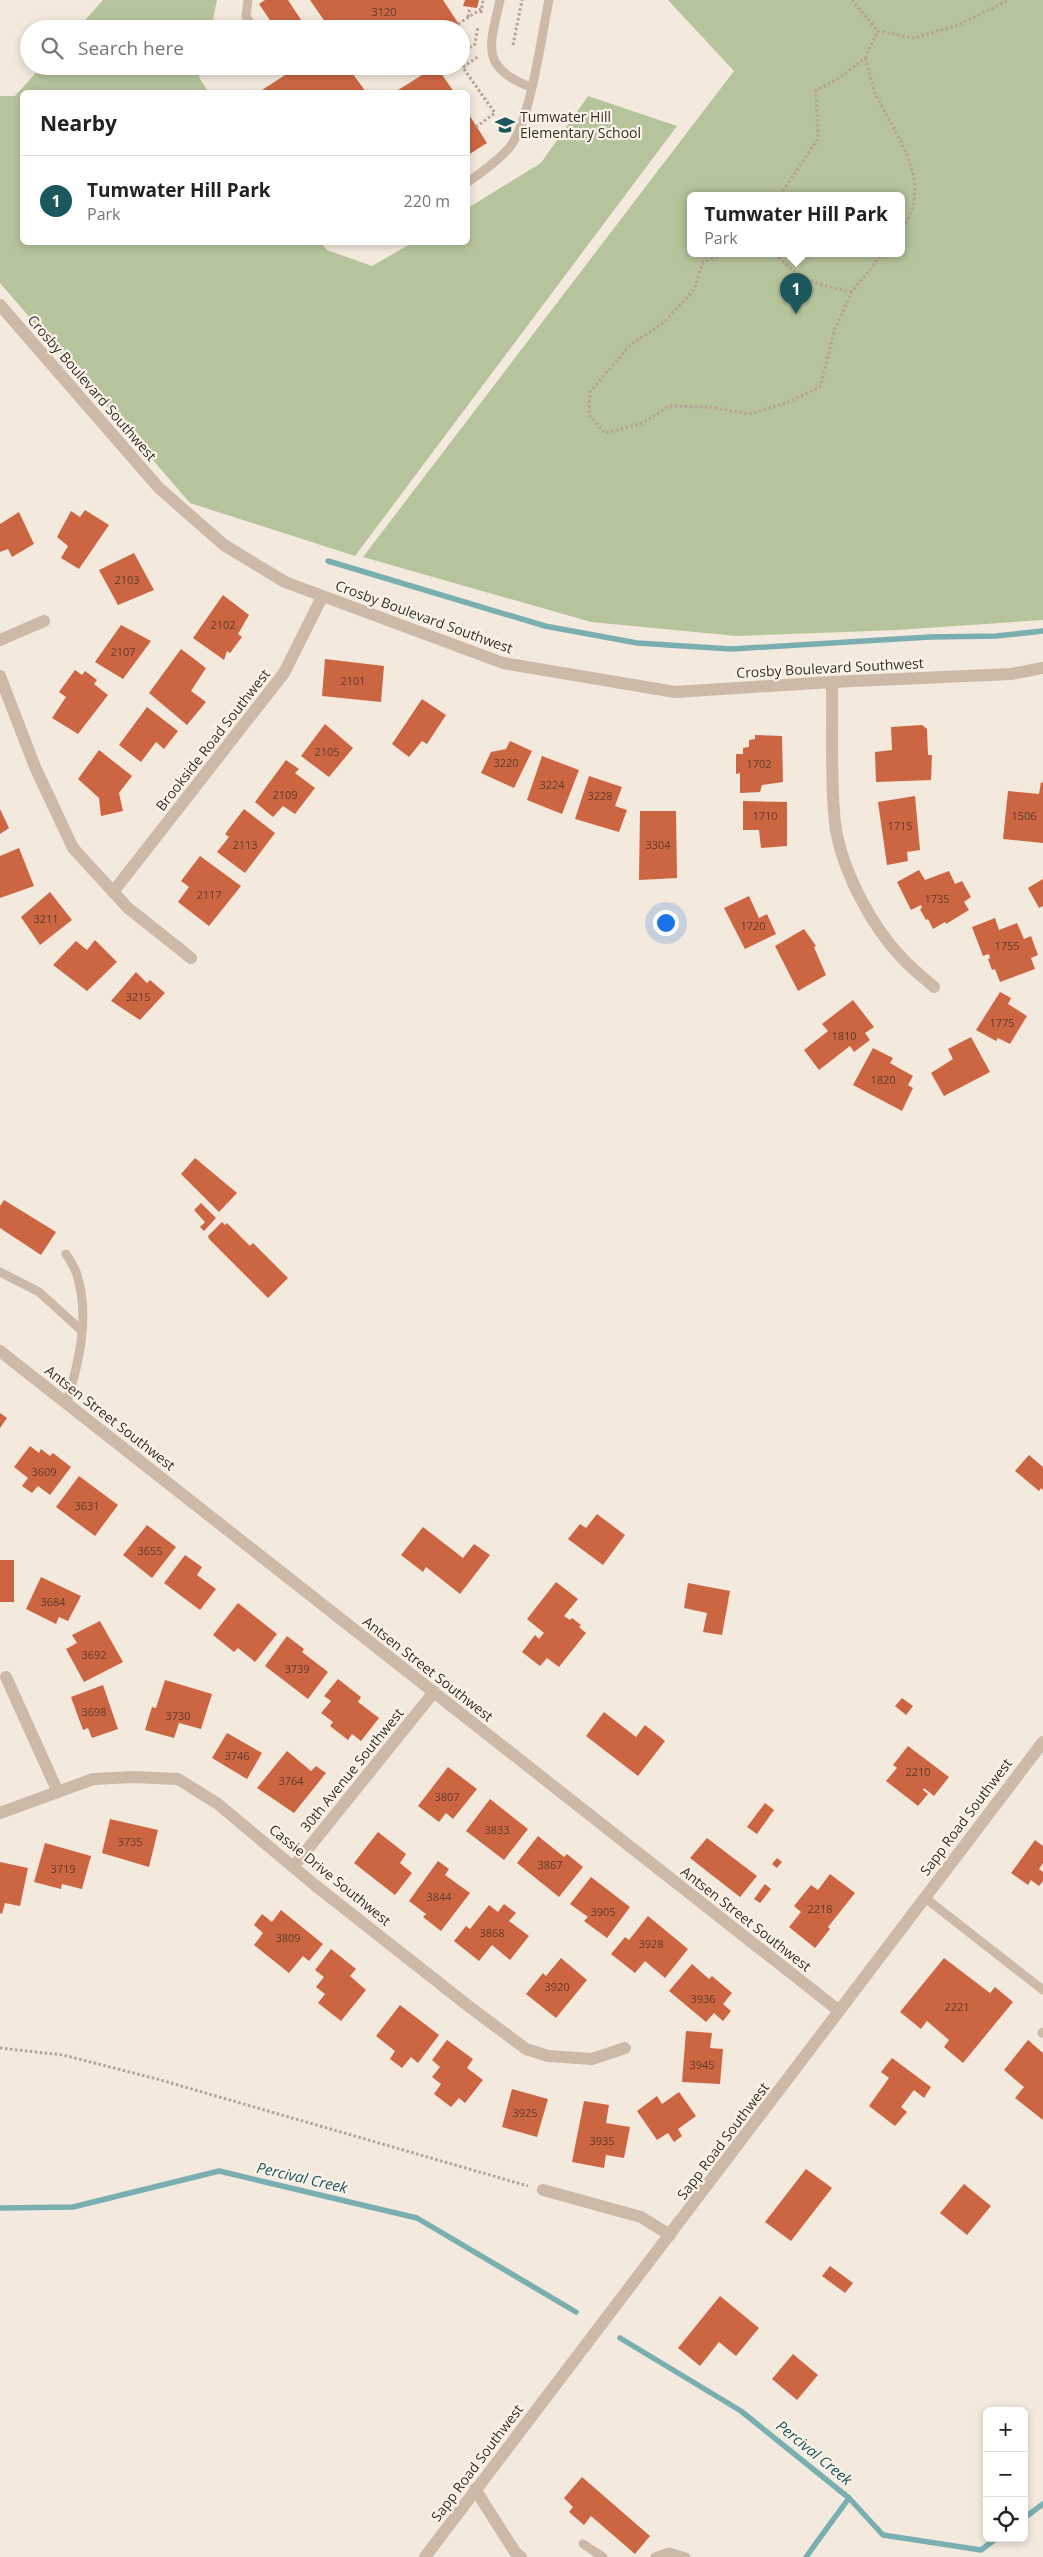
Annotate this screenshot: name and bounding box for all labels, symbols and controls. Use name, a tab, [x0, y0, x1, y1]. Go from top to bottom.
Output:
house number: 3120	[371, 4, 397, 19]
search box	[20, 20, 470, 75]
icon: search	[38, 34, 66, 62]
text: Search here	[78, 35, 184, 61]
place label: Tumwater Hill Elementary School	[520, 107, 641, 142]
text: Nearby	[40, 109, 117, 137]
school or university icon: Tumwater Hill Elementary School	[494, 114, 516, 136]
text: Tumwater Hill Park	[87, 177, 271, 203]
text: 1	[51, 190, 61, 212]
text: 220 m	[404, 190, 450, 212]
popup	[687, 192, 905, 257]
text: Tumwater Hill Park	[704, 201, 888, 227]
text: Park	[87, 203, 120, 225]
text: Park	[704, 227, 738, 249]
pin: 1	[780, 273, 812, 314]
street label: Crosby Boulevard Southwest	[24, 311, 161, 465]
house number: 2103	[114, 572, 140, 587]
street label: Crosby Boulevard Southwest	[333, 576, 516, 658]
house number: 2102	[210, 617, 236, 632]
house number: 2107	[110, 644, 136, 659]
street label: Crosby Boulevard Southwest	[736, 653, 924, 682]
street label: Brookside Road Southwest	[151, 665, 274, 814]
house number: 2101	[340, 673, 366, 688]
house number: 2105	[314, 744, 340, 759]
house number: 3220	[493, 755, 519, 770]
house number: 1702	[746, 756, 772, 771]
house number: 3224	[539, 777, 565, 792]
house number: 2109	[272, 787, 298, 802]
house number: 3228	[587, 788, 613, 803]
house number: 1710	[752, 808, 778, 823]
house number: 1506	[1011, 808, 1037, 823]
house number: 1715	[887, 818, 913, 833]
house number: 2113	[232, 837, 258, 852]
house number: 3304	[645, 837, 671, 852]
house number: 2117	[196, 887, 222, 902]
house number: 1735	[924, 891, 950, 906]
your location	[653, 910, 679, 936]
house number: 3211	[33, 911, 59, 926]
house number: 1720	[740, 918, 766, 933]
house number: 1755	[994, 938, 1020, 953]
house number: 3215	[125, 989, 151, 1004]
house number: 1775	[989, 1015, 1015, 1030]
house number: 1810	[831, 1028, 857, 1043]
house number: 1820	[870, 1072, 896, 1087]
street label: Antsen Street Southwest	[41, 1361, 179, 1475]
house number: 3609	[31, 1464, 57, 1479]
house number: 3631	[74, 1498, 100, 1513]
house number: 3655	[137, 1543, 163, 1558]
house number: 3684	[40, 1594, 66, 1609]
street label: Antsen Street Southwest	[359, 1612, 497, 1726]
house number: 3692	[81, 1647, 107, 1662]
house number: 3739	[284, 1661, 310, 1676]
house number: 3698	[81, 1704, 107, 1719]
street label: 30th Avenue Southwest	[296, 1704, 408, 1836]
house number: 3730	[165, 1708, 191, 1723]
house number: 3746	[224, 1748, 250, 1763]
street label: Sapp Road Southwest	[915, 1754, 1016, 1879]
house number: 2210	[905, 1764, 931, 1779]
house number: 3764	[278, 1773, 304, 1788]
house number: 3807	[434, 1789, 460, 1804]
street label: Cassie Drive Southwest	[265, 1820, 395, 1930]
house number: 3833	[484, 1822, 510, 1837]
house number: 3735	[117, 1834, 143, 1849]
house number: 3867	[537, 1857, 563, 1872]
house number: 3719	[50, 1861, 76, 1876]
street label: Antsen Street Southwest	[677, 1862, 815, 1976]
house number: 3844	[426, 1889, 452, 1904]
house number: 2218	[807, 1901, 833, 1916]
house number: 3905	[590, 1904, 616, 1919]
house number: 3868	[479, 1925, 505, 1940]
house number: 3809	[275, 1930, 301, 1945]
house number: 3928	[638, 1936, 664, 1951]
house number: 3920	[544, 1979, 570, 1994]
house number: 3936	[690, 1991, 716, 2006]
house number: 2221	[944, 1999, 970, 2014]
house number: 3945	[689, 2057, 715, 2072]
street label: Sapp Road Southwest	[672, 2078, 773, 2203]
house number: 3925	[512, 2105, 538, 2120]
house number: 3935	[589, 2133, 615, 2148]
water label: Percival Creek	[255, 2157, 350, 2197]
street label: Sapp Road Southwest	[426, 2400, 527, 2525]
map controls	[983, 2407, 1028, 2542]
button: +	[983, 2407, 1028, 2452]
water label: Percival Creek	[772, 2415, 857, 2490]
button: −	[983, 2452, 1028, 2497]
button: locate	[983, 2497, 1028, 2542]

